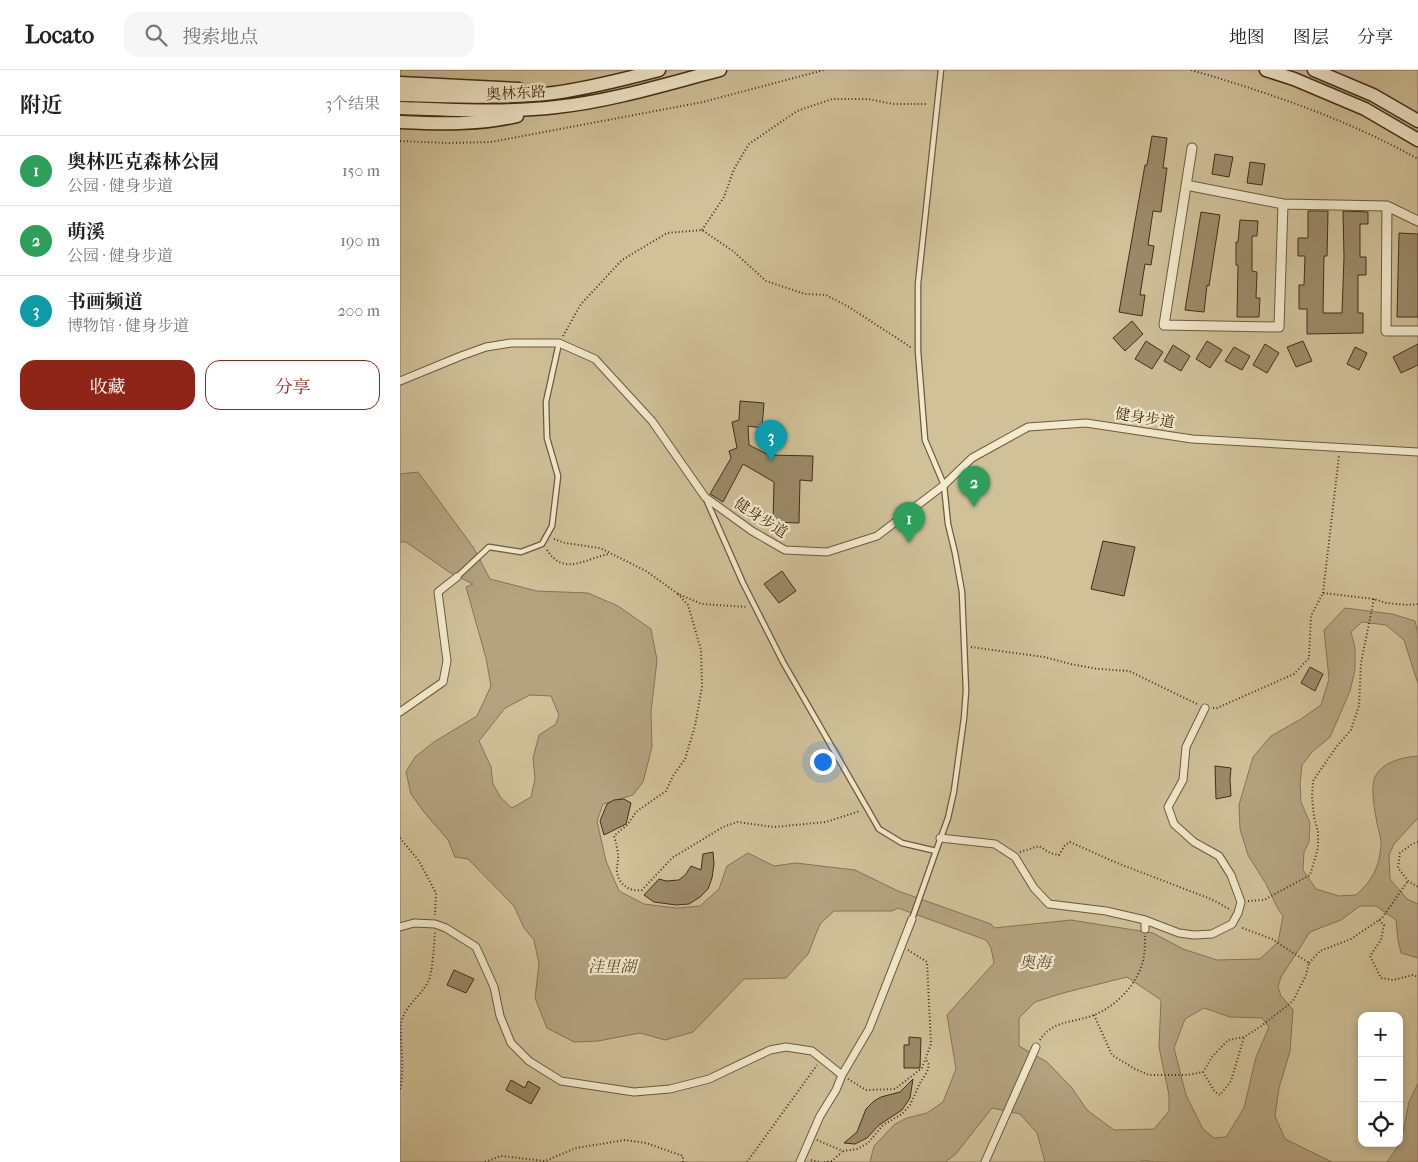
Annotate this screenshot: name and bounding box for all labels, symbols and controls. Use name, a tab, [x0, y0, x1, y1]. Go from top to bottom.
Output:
search box	[124, 12, 474, 57]
text: Locato	[25, 21, 94, 49]
icon: search	[142, 21, 170, 49]
text: 搜索地点	[182, 26, 258, 48]
text: 地图	[1229, 27, 1265, 48]
text: 图层	[1293, 27, 1329, 48]
text: 分享	[1357, 27, 1393, 48]
street label: 奥林东路	[486, 82, 546, 104]
text: 附近	[20, 93, 62, 117]
text: 3个结果	[325, 94, 380, 113]
text: 奥林匹克森林公园	[67, 151, 219, 173]
text: 1	[33, 161, 39, 180]
text: 150 m	[342, 161, 380, 180]
text: 公园 · 健身步道	[67, 176, 173, 195]
text: 萌溪	[67, 221, 105, 243]
text: 2	[32, 231, 40, 250]
text: 190 m	[340, 231, 380, 250]
text: 公园 · 健身步道	[67, 246, 173, 265]
text: 书画频道	[67, 291, 143, 313]
text: 3	[33, 301, 39, 320]
text: 200 m	[337, 301, 380, 320]
text: 博物馆 · 健身步道	[67, 316, 189, 335]
button: 收藏	[20, 360, 195, 410]
button: 分享	[205, 360, 380, 410]
street label: 健身步道	[1114, 404, 1176, 432]
pin: 3	[755, 420, 787, 461]
pin: 2	[958, 466, 990, 507]
street label: 健身步道	[731, 494, 791, 542]
pin: 1	[893, 502, 925, 543]
your location	[810, 749, 836, 775]
water label: 奥海	[1019, 953, 1054, 972]
water label: 洼里湖	[588, 957, 639, 976]
map controls	[1358, 1012, 1403, 1147]
button: +	[1358, 1012, 1403, 1057]
button: −	[1358, 1057, 1403, 1102]
button: locate	[1358, 1102, 1403, 1147]

